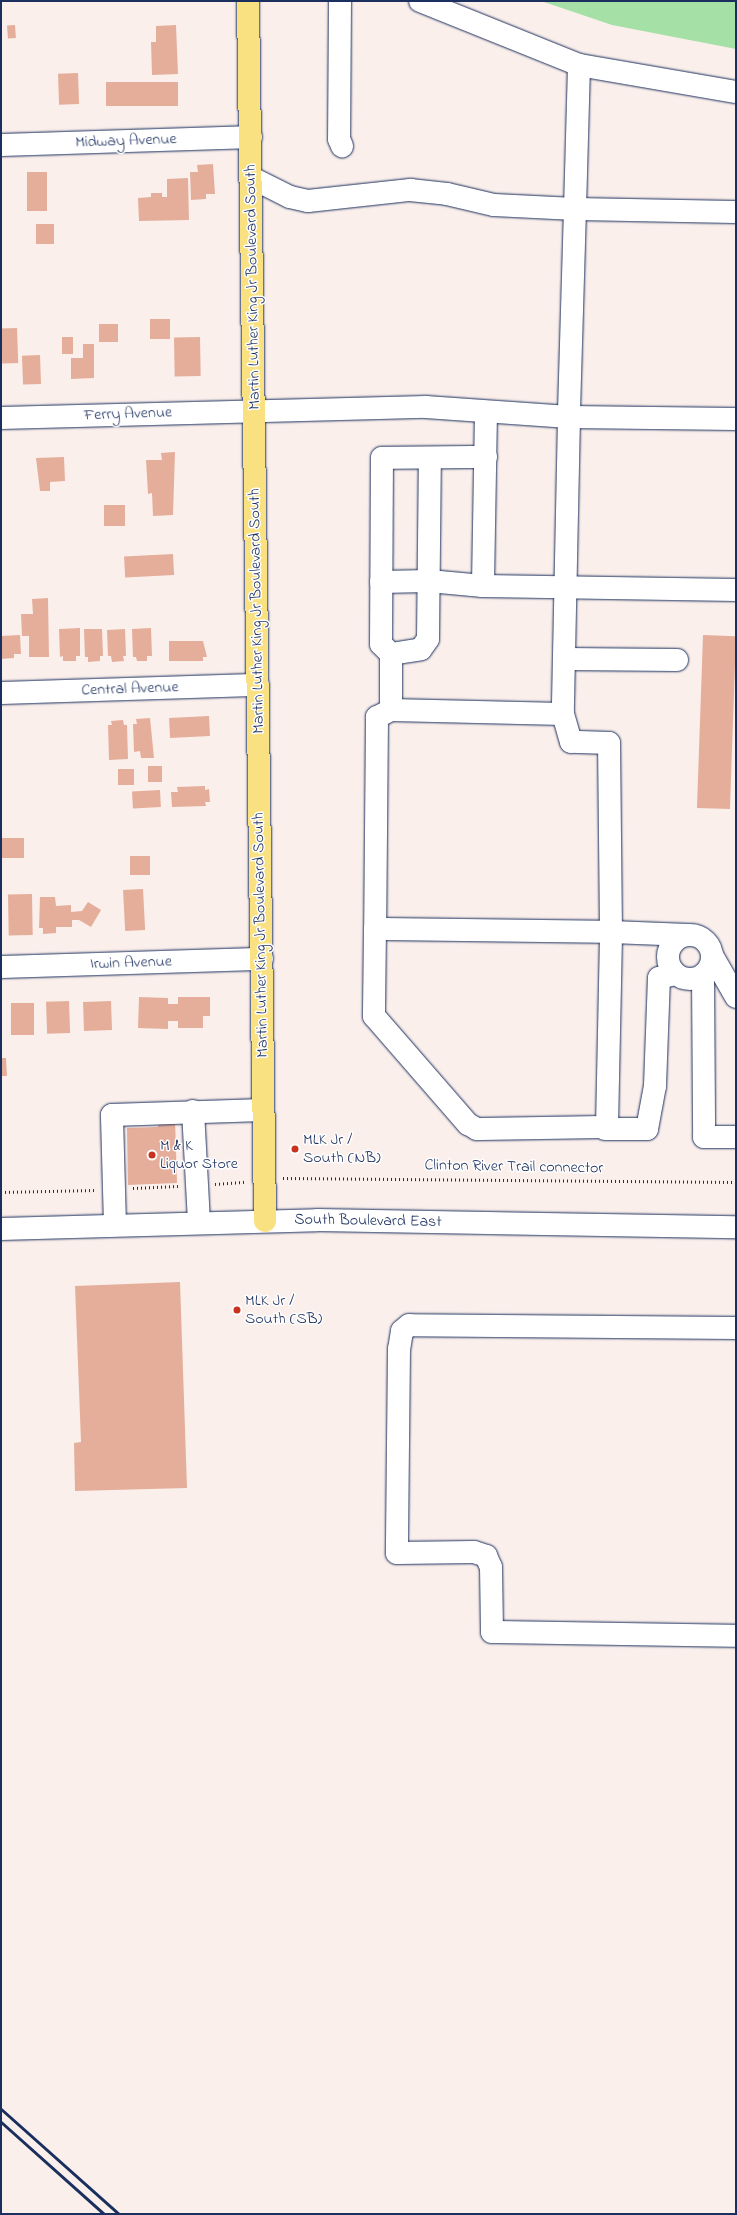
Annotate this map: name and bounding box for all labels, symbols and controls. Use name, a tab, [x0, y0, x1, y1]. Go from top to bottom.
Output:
street label: Midway Avenue	[75, 130, 177, 152]
street label: Martin Luther King Jr Boulevard South	[241, 164, 265, 410]
street label: Ferry Avenue	[84, 403, 172, 425]
street label: Martin Luther King Jr Boulevard South	[245, 488, 269, 734]
street label: Central Avenue	[81, 678, 179, 700]
street label: Martin Luther King Jr Boulevard South	[249, 812, 273, 1058]
street label: Irwin Avenue	[90, 952, 172, 974]
place label: MLK Jr / South (NB)	[303, 1130, 381, 1168]
place label: M & K Liquor Store	[160, 1136, 238, 1174]
marker: MLK Jr / South (NB)	[290, 1144, 300, 1154]
marker: M & K Liquor Store	[147, 1150, 157, 1160]
street label: Clinton River Trail connector	[424, 1156, 604, 1178]
street label: South Boulevard East	[294, 1210, 442, 1232]
place label: MLK Jr / South (SB)	[245, 1291, 322, 1329]
marker: MLK Jr / South (SB)	[232, 1305, 242, 1315]

